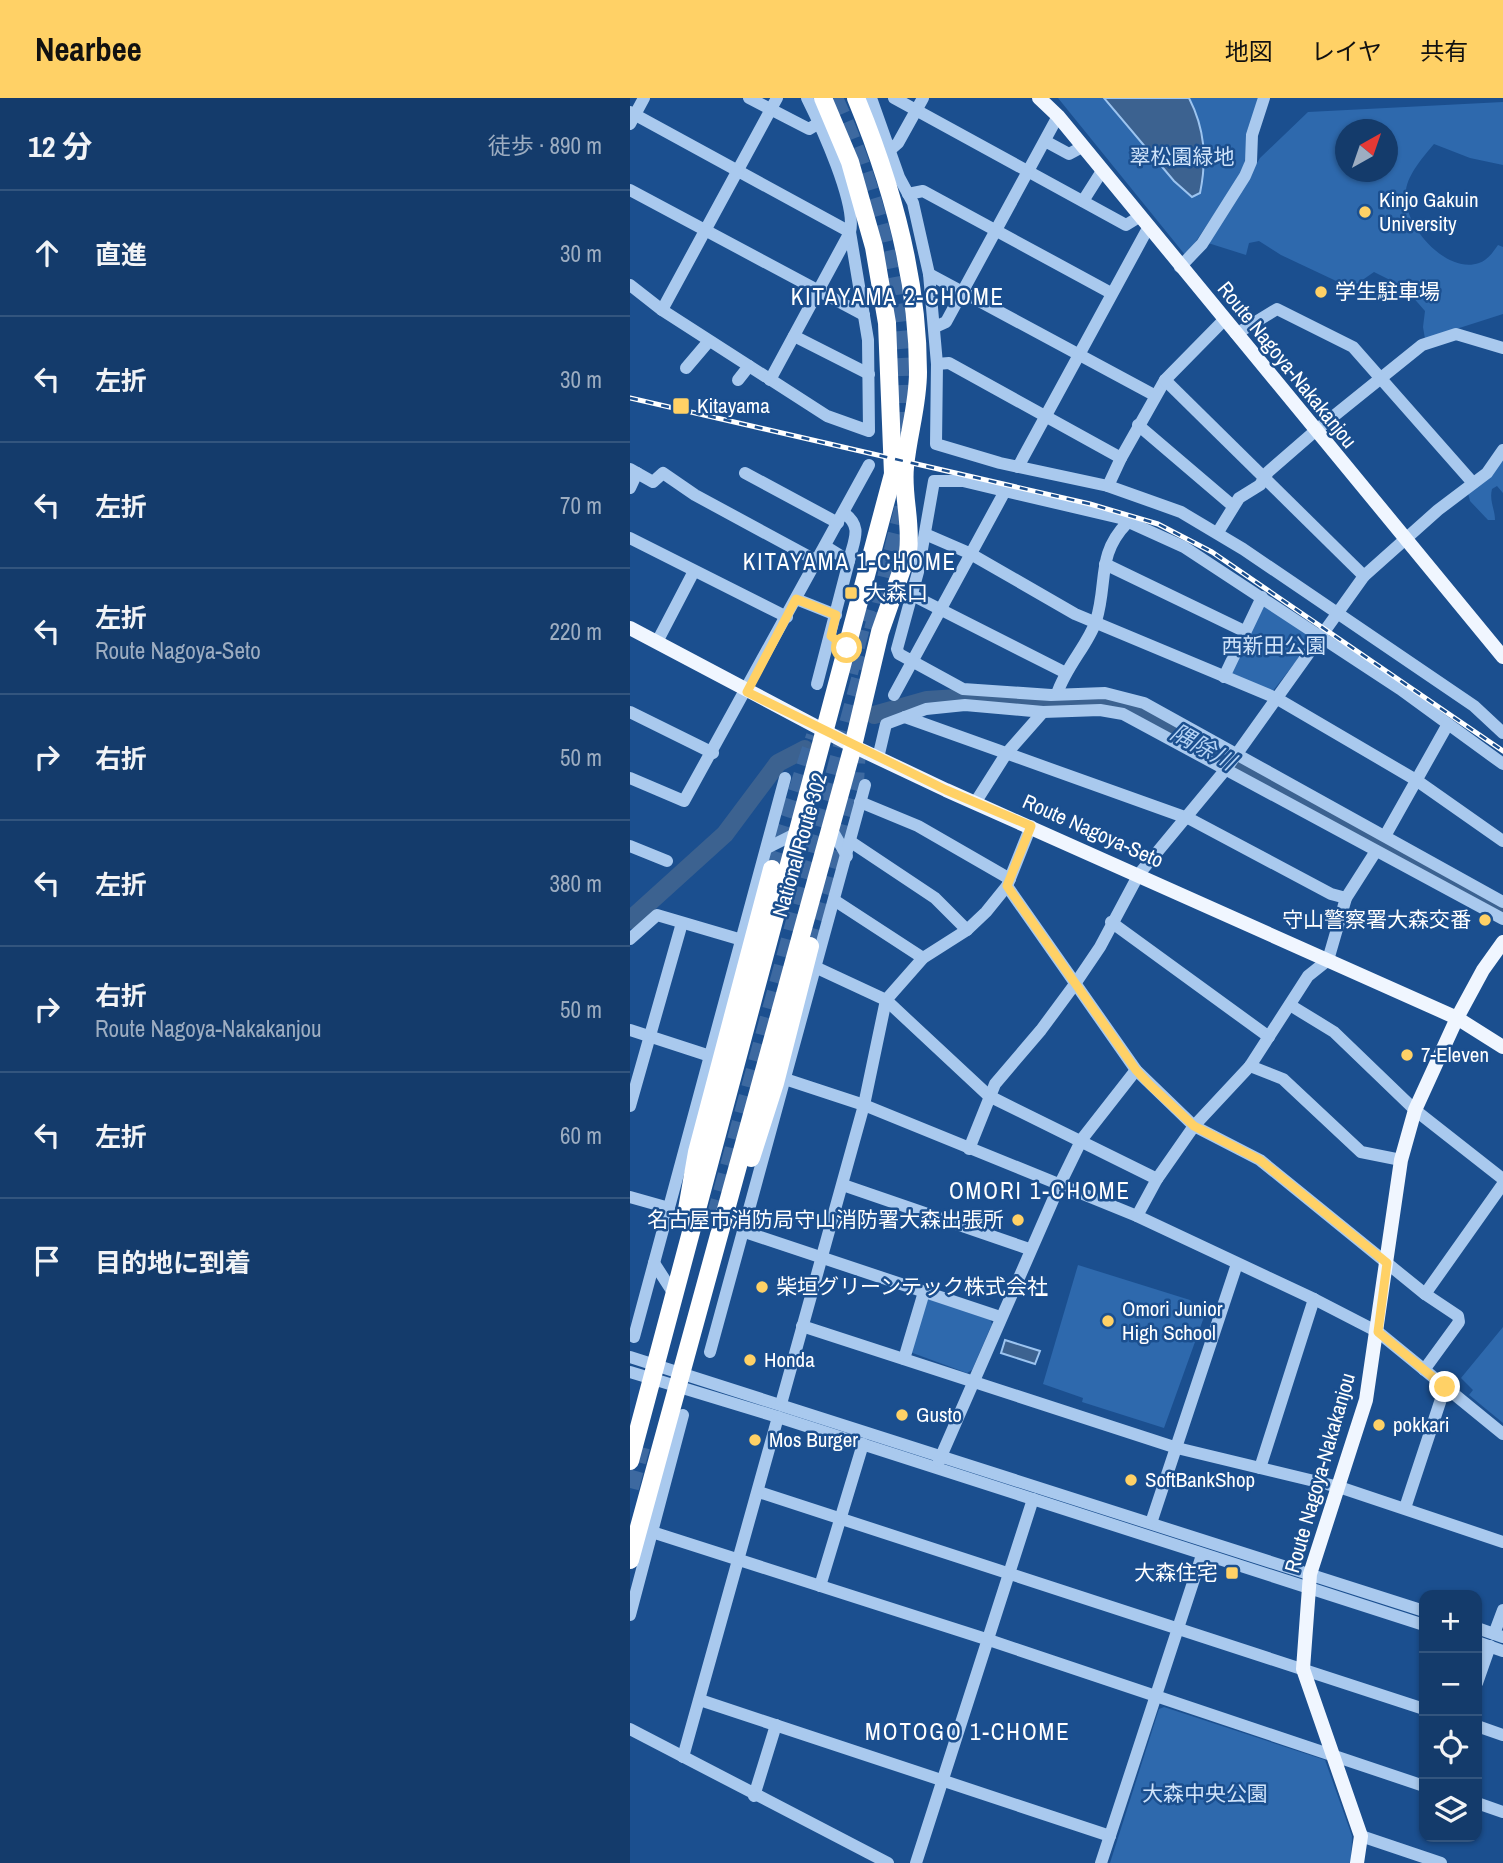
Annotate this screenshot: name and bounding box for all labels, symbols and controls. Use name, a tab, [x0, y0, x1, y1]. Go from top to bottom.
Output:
text: Nearbee	[35, 27, 142, 71]
text: 地図	[1225, 35, 1273, 67]
text: レイヤ	[1311, 35, 1382, 67]
text: 共有	[1420, 35, 1468, 67]
north arrow	[1335, 119, 1398, 182]
text: 12 分	[28, 126, 92, 166]
text: 徒歩 · 890 m	[488, 130, 602, 161]
park label: 翠松園緑地	[1130, 142, 1235, 171]
place label: Kinjo Gakuin University	[1379, 185, 1479, 238]
marker: Kinjo Gakuin University	[1357, 204, 1373, 220]
icon: ahead	[28, 234, 66, 272]
text: 直進	[95, 237, 147, 272]
text: 30 m	[560, 238, 602, 269]
street label: Route Nagoya-Nakakanjou	[1211, 275, 1364, 454]
place label: 学生駐車場	[1335, 277, 1440, 306]
district label: KITAYAMA 2-CHOME	[791, 281, 1005, 312]
marker: 学生駐車場	[1313, 284, 1329, 300]
icon: left	[28, 360, 66, 398]
text: 左折	[95, 363, 147, 398]
text: 30 m	[560, 364, 602, 395]
place label: Kitayama	[697, 391, 770, 420]
marker: Kitayama	[671, 396, 691, 416]
icon: left	[28, 486, 66, 524]
text: 左折	[95, 489, 147, 524]
text: 70 m	[560, 490, 602, 521]
district label: KITAYAMA 1-CHOME	[743, 546, 957, 577]
place label: 大森口	[865, 578, 928, 607]
marker: 大森口	[843, 585, 859, 601]
text: 左折	[95, 600, 147, 635]
icon: left	[28, 612, 66, 650]
text: 220 m	[550, 616, 602, 647]
park label: 西新田公園	[1222, 631, 1327, 660]
route start	[831, 632, 862, 663]
text: Route Nagoya-Seto	[95, 635, 261, 666]
water label: 隅除川	[1166, 716, 1244, 778]
icon: right	[28, 738, 66, 776]
text: 右折	[95, 741, 147, 776]
text: 50 m	[560, 742, 602, 773]
street label: National Route 302	[765, 770, 834, 920]
street label: Route Nagoya-Seto	[1018, 787, 1168, 875]
icon: left	[28, 864, 66, 902]
text: 左折	[95, 867, 147, 902]
text: 380 m	[550, 868, 602, 899]
place label: 守山警察署大森交番	[1282, 905, 1471, 934]
marker: 守山警察署大森交番	[1477, 912, 1493, 928]
text: 右折	[95, 978, 147, 1013]
icon: right	[28, 990, 66, 1028]
text: 50 m	[560, 994, 602, 1025]
text: Route Nagoya-Nakakanjou	[95, 1013, 321, 1044]
place label: 7-Eleven	[1421, 1040, 1489, 1069]
marker: 7-Eleven	[1399, 1047, 1415, 1063]
icon: left	[28, 1116, 66, 1154]
text: 左折	[95, 1119, 147, 1154]
text: 60 m	[560, 1120, 602, 1151]
district label: OMORI 1-CHOME	[949, 1175, 1131, 1206]
place label: 名古屋市消防局守山消防署大森出張所	[647, 1205, 1004, 1234]
marker: 名古屋市消防局守山消防署大森出張所	[1010, 1212, 1026, 1228]
icon: arrive	[28, 1242, 66, 1280]
text: 目的地に到着	[95, 1245, 251, 1280]
place label: 柴垣グリーンテック株式会社	[776, 1272, 1048, 1301]
marker: 柴垣グリーンテック株式会社	[754, 1279, 770, 1295]
place label: Omori Junior High School	[1122, 1294, 1223, 1347]
marker: Omori Junior High School	[1100, 1313, 1116, 1329]
place label: Honda	[764, 1345, 815, 1374]
marker: Honda	[742, 1352, 758, 1368]
street label: Route Nagoya-Nakakanjou	[1277, 1369, 1362, 1576]
route end	[1429, 1371, 1460, 1402]
place label: Gusto	[916, 1400, 962, 1429]
marker: Gusto	[894, 1407, 910, 1423]
place label: pokkari	[1393, 1410, 1449, 1439]
marker: pokkari	[1371, 1417, 1387, 1433]
place label: Mos Burger	[769, 1425, 858, 1454]
marker: Mos Burger	[747, 1432, 763, 1448]
place label: SoftBankShop	[1145, 1465, 1255, 1494]
marker: SoftBankShop	[1123, 1472, 1139, 1488]
place label: 大森住宅	[1134, 1558, 1218, 1587]
marker: 大森住宅	[1224, 1565, 1240, 1581]
map controls	[1419, 1590, 1482, 1842]
button: +	[1419, 1590, 1482, 1653]
button: −	[1419, 1653, 1482, 1716]
district label: MOTOGO 1-CHOME	[865, 1716, 1071, 1747]
button: locate	[1419, 1716, 1482, 1779]
park label: 大森中央公園	[1142, 1779, 1268, 1808]
button: layers	[1419, 1779, 1482, 1842]

